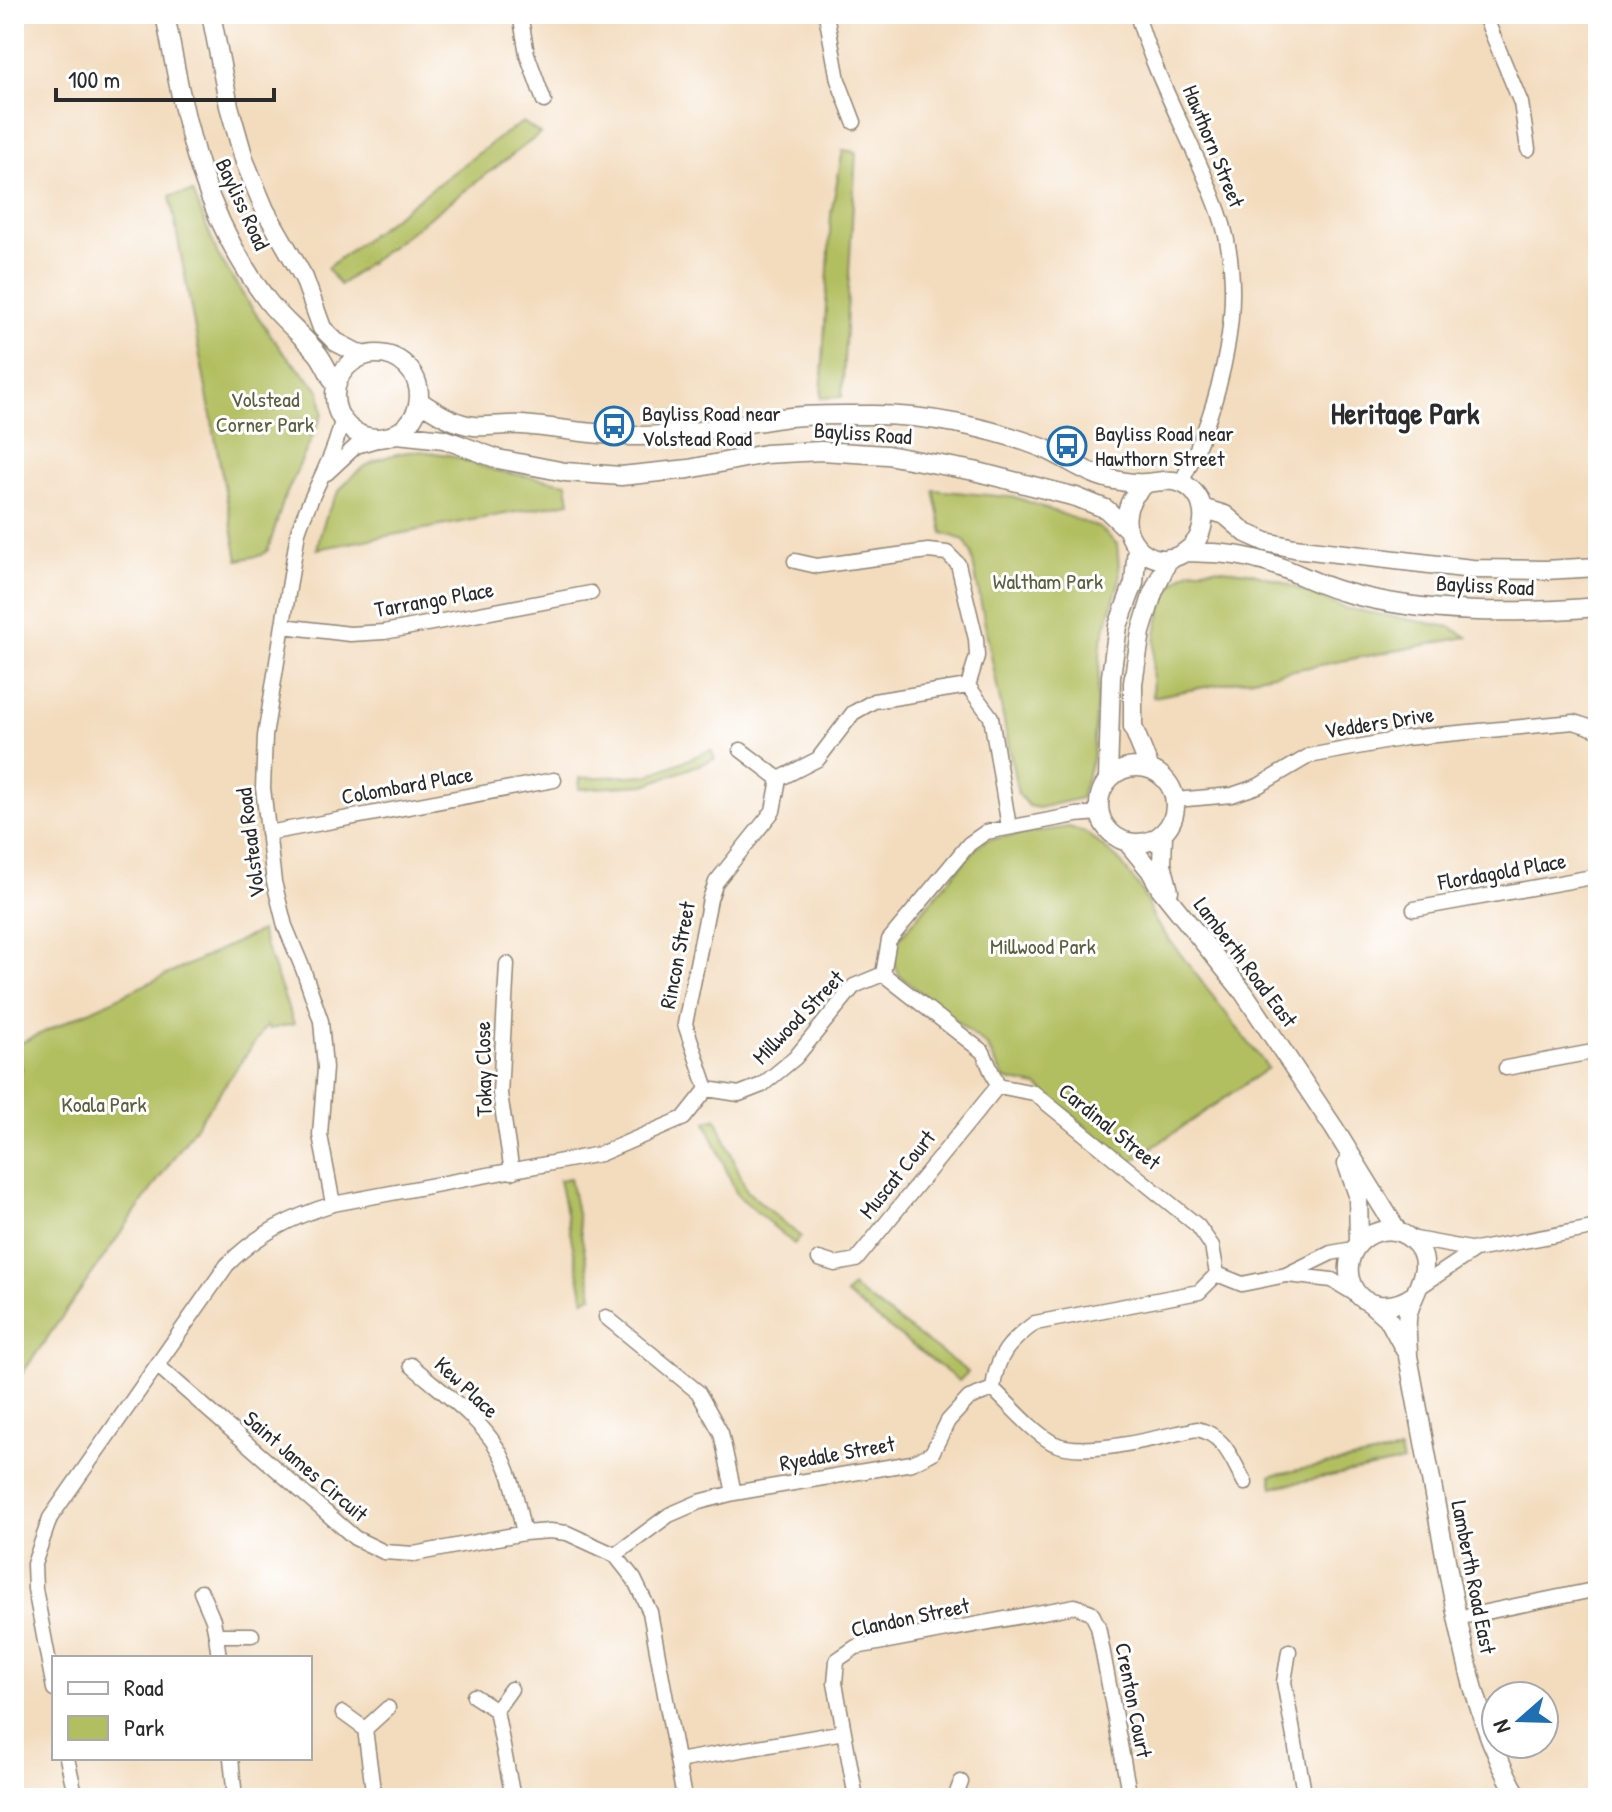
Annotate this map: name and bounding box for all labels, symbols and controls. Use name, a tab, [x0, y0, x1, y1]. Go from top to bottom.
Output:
scale bar	[56, 52, 274, 102]
text: 100 m	[68, 63, 120, 95]
street label: Hawthorn Street	[1176, 80, 1252, 212]
street label: Bayliss Road	[209, 153, 277, 255]
park label: Volstead Corner Park	[216, 384, 314, 439]
district label: Heritage Park	[1331, 393, 1480, 434]
place label: Bayliss Road near Volstead Road	[642, 398, 781, 453]
bus stop icon: Bayliss Road near Volstead Road	[593, 405, 635, 447]
street label: Bayliss Road	[813, 415, 913, 451]
place label: Bayliss Road near Hawthorn Street	[1095, 418, 1234, 473]
bus stop icon: Bayliss Road near Hawthorn Street	[1046, 425, 1088, 467]
park label: Waltham Park	[993, 566, 1103, 596]
street label: Bayliss Road	[1435, 567, 1535, 603]
street label: Tarrango Place	[372, 574, 496, 624]
street label: Vedders Drive	[1322, 699, 1436, 745]
street label: Colombard Place	[339, 759, 475, 811]
street label: Volstead Road	[228, 786, 272, 900]
street label: Flordagold Place	[1435, 845, 1568, 897]
street label: Lamberth Road East	[1187, 891, 1305, 1033]
street label: Rincon Street	[652, 898, 702, 1011]
park label: Millwood Park	[990, 931, 1096, 961]
street label: Millwood Street	[745, 963, 851, 1071]
street label: Tokay Close	[467, 1021, 499, 1117]
street label: Cardinal Street	[1053, 1076, 1168, 1177]
park label: Koala Park	[61, 1089, 147, 1119]
street label: Muscat Court	[852, 1123, 942, 1225]
street label: Kew Place	[428, 1349, 506, 1425]
street label: Saint James Circuit	[237, 1404, 375, 1529]
street label: Ryedale Street	[777, 1428, 897, 1478]
street label: Lamberth Road East	[1444, 1498, 1504, 1657]
street label: Clandon Street	[848, 1590, 972, 1644]
street label: Crenton Court	[1108, 1640, 1160, 1760]
legend	[52, 1656, 312, 1760]
text: Road	[124, 1671, 163, 1703]
north arrow	[1480, 1680, 1560, 1760]
text: Park	[124, 1711, 164, 1743]
text: N	[1485, 1716, 1517, 1737]

